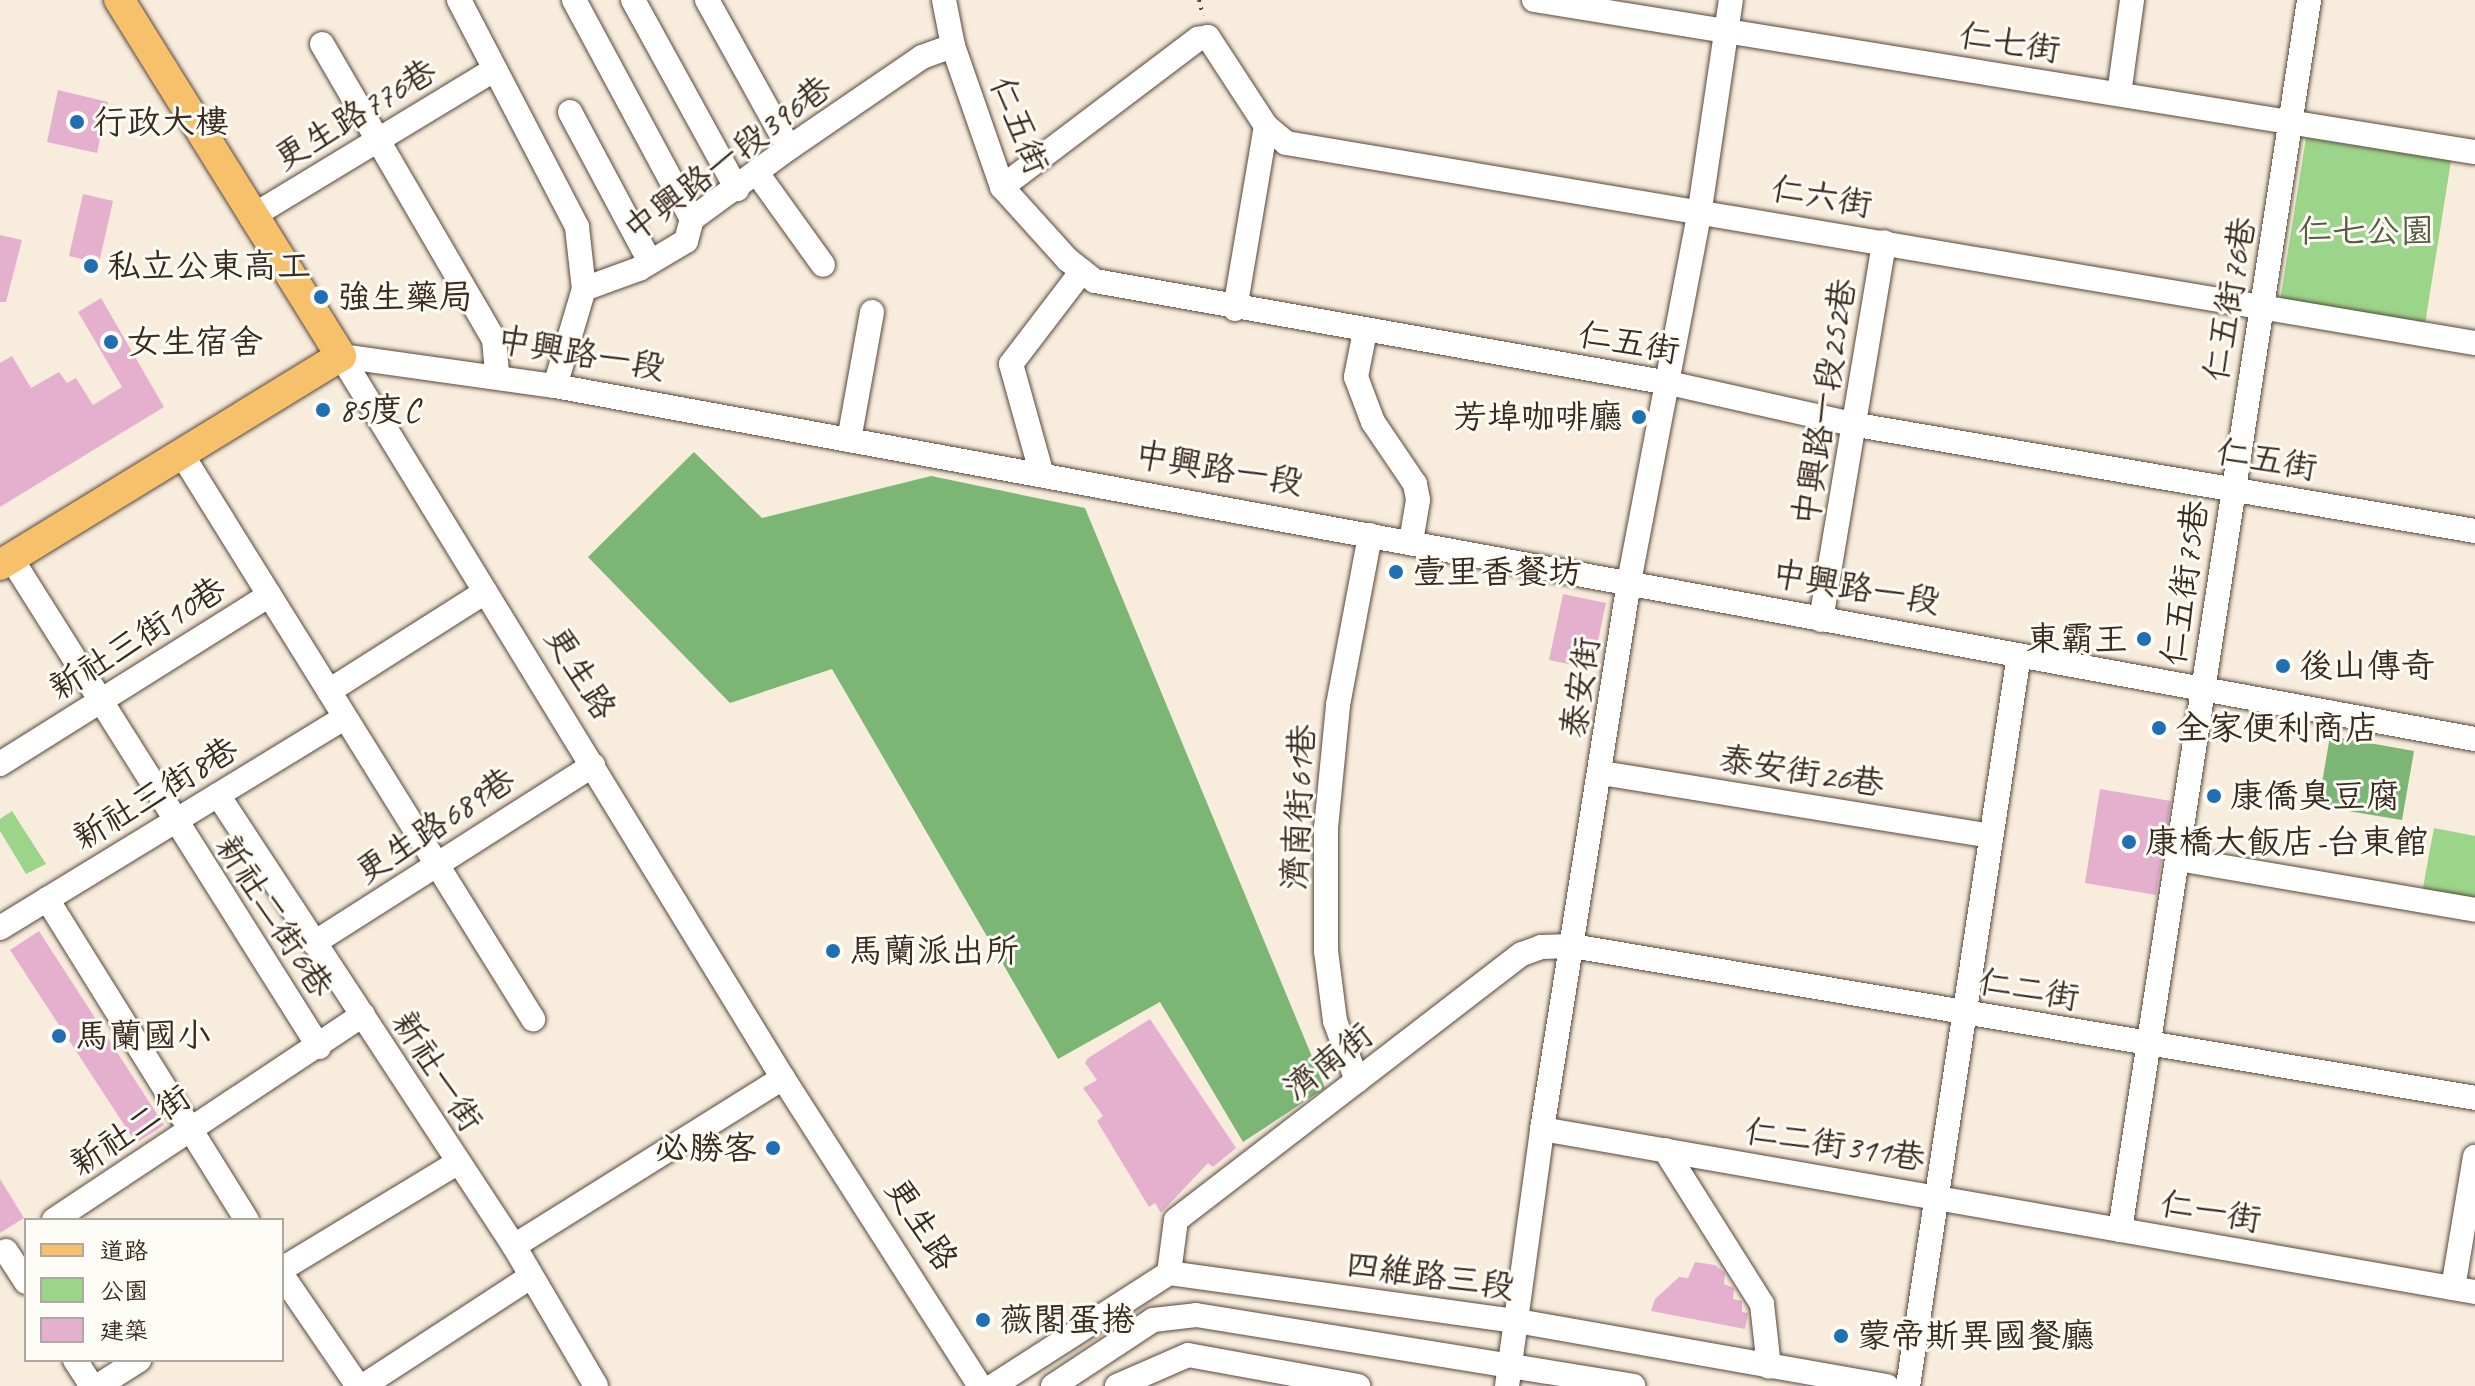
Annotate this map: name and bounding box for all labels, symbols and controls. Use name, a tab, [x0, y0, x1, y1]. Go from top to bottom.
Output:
street label: 仁七街	[1956, 14, 2064, 70]
street label: 更生路776巷	[267, 50, 443, 178]
street label: 中興路一段396巷	[615, 67, 839, 249]
street label: 仁五街	[982, 70, 1058, 180]
place label: 行政大樓	[93, 102, 229, 142]
marker: 行政大樓	[68, 113, 86, 131]
street label: 仁六街	[1768, 167, 1876, 225]
park label: 仁七公園	[2298, 211, 2434, 251]
street label: 仁五街76巷	[2194, 213, 2264, 385]
place label: 私立公東高工	[107, 246, 311, 286]
marker: 私立公東高工	[82, 257, 100, 275]
street label: 中興路一段252巷	[1784, 275, 1864, 529]
place label: 強生藥局	[337, 277, 473, 317]
marker: 強生藥局	[312, 288, 330, 306]
street label: 仁五街	[1575, 313, 1683, 371]
street label: 中興路一段	[494, 318, 668, 388]
place label: 女生宿舍	[127, 322, 263, 362]
marker: 女生宿舍	[102, 333, 120, 351]
place label: 85度C	[339, 390, 420, 430]
place label: 芳埠咖啡廳	[1453, 397, 1623, 437]
marker: 85度C	[314, 401, 332, 419]
marker: 芳埠咖啡廳	[1630, 408, 1648, 426]
street label: 仁五街	[2213, 430, 2321, 488]
street label: 中興路一段	[1132, 433, 1306, 503]
street label: 仁五街75巷	[2152, 498, 2216, 668]
place label: 壹里香餐坊	[1412, 552, 1582, 592]
street label: 中興路一段	[1769, 552, 1943, 622]
marker: 壹里香餐坊	[1387, 563, 1405, 581]
street label: 新社三街10巷	[41, 568, 233, 708]
street label: 更生路	[537, 619, 625, 727]
place label: 東霸王	[2026, 619, 2128, 659]
marker: 東霸王	[2135, 630, 2153, 648]
street label: 泰安街	[1553, 634, 1607, 740]
place label: 後山傳奇	[2299, 646, 2435, 686]
marker: 後山傳奇	[2274, 657, 2292, 675]
place label: 全家便利商店	[2175, 708, 2379, 748]
marker: 全家便利商店	[2150, 719, 2168, 737]
street label: 濟南街61巷	[1273, 723, 1323, 891]
street label: 新社三街8巷	[65, 728, 245, 858]
street label: 泰安街26巷	[1717, 738, 1887, 804]
street label: 更生路689巷	[348, 758, 522, 892]
place label: 康僑臭豆腐	[2230, 776, 2400, 816]
marker: 康僑臭豆腐	[2205, 787, 2223, 805]
place label: 康橋大飯店-台東館	[2145, 822, 2428, 862]
street label: 新社二街6巷	[207, 827, 343, 1005]
marker: 康橋大飯店-台東館	[2120, 833, 2138, 851]
place label: 馬蘭派出所	[849, 931, 1019, 971]
marker: 馬蘭派出所	[824, 942, 842, 960]
street label: 仁二街	[1975, 960, 2083, 1018]
street label: 新社一街	[384, 1003, 492, 1139]
street label: 濟南街	[1275, 1014, 1381, 1108]
place label: 馬蘭國小	[75, 1016, 211, 1056]
marker: 馬蘭國小	[50, 1027, 68, 1045]
street label: 新社二街	[62, 1076, 198, 1184]
street label: 仁二街311巷	[1742, 1110, 1928, 1178]
place label: 必勝客	[655, 1128, 757, 1168]
marker: 必勝客	[764, 1139, 782, 1157]
street label: 更生路	[877, 1170, 967, 1278]
street label: 仁一街	[2157, 1182, 2265, 1240]
legend	[24, 1218, 284, 1362]
text: 道路	[100, 1236, 148, 1266]
street label: 四維路三段	[1343, 1243, 1517, 1307]
text: 公園	[100, 1276, 148, 1306]
place label: 薇閣蛋捲	[999, 1300, 1135, 1340]
marker: 薇閣蛋捲	[974, 1311, 992, 1329]
text: 建築	[100, 1316, 148, 1346]
place label: 蒙帝斯異國餐廳	[1857, 1316, 2095, 1356]
marker: 蒙帝斯異國餐廳	[1832, 1327, 1850, 1345]

